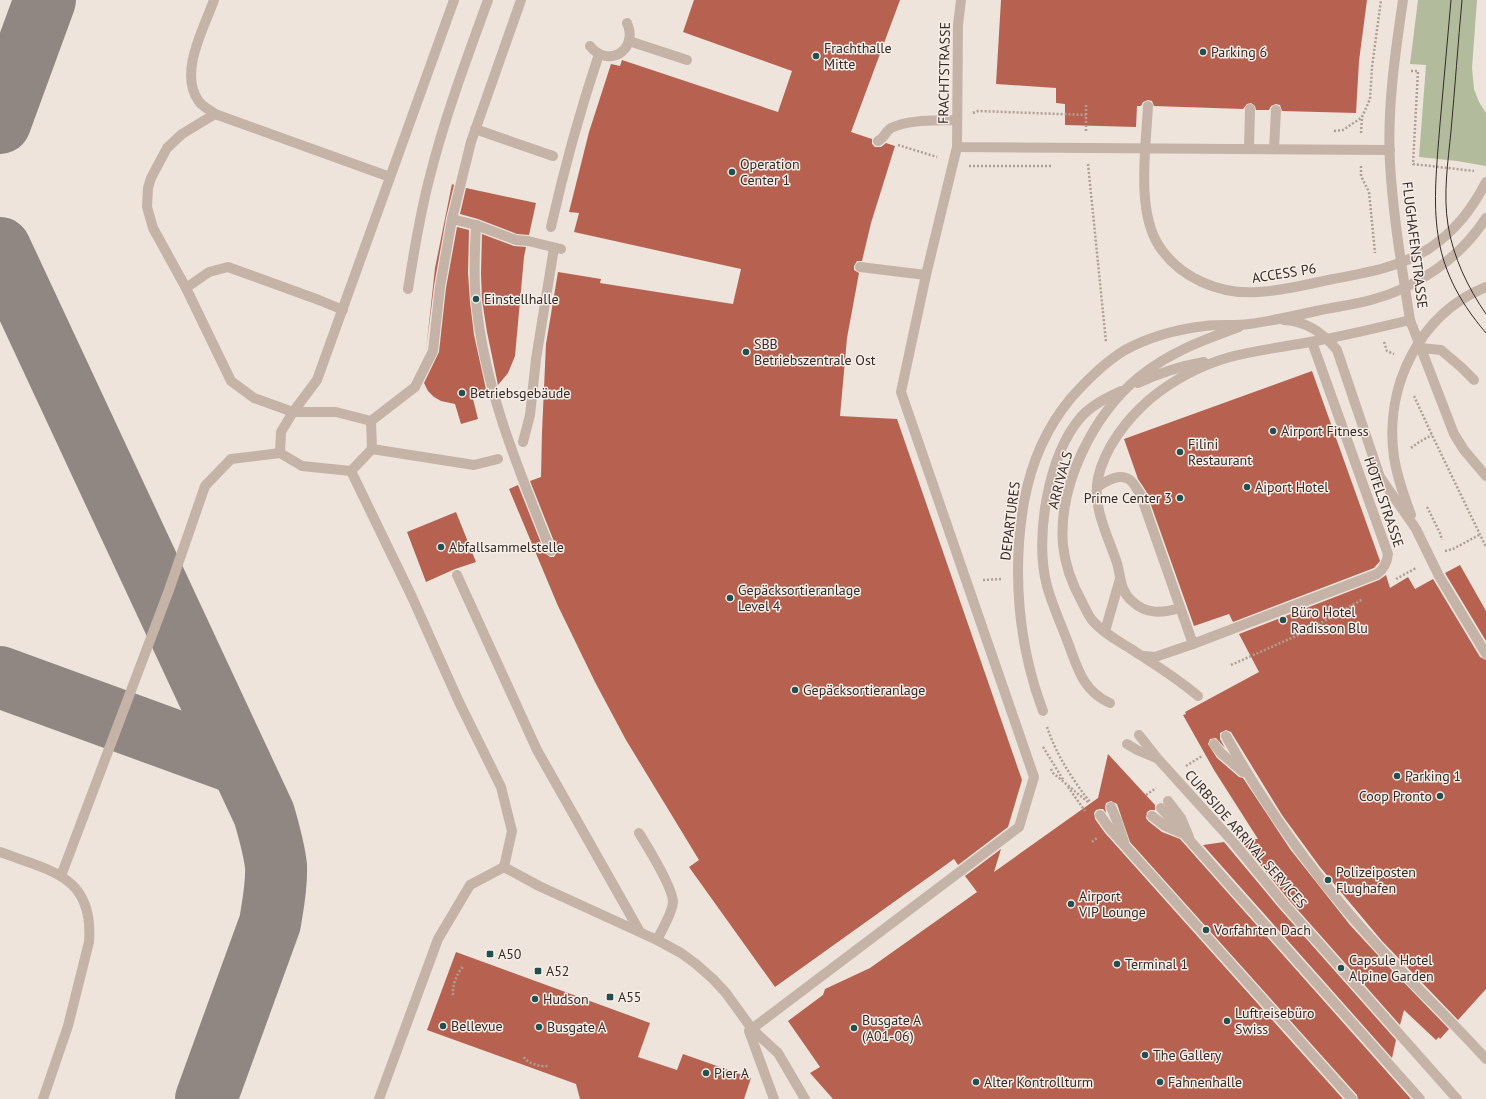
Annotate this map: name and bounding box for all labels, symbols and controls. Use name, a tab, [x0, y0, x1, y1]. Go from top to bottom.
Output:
street label: FRACHTSTRASSE	[934, 22, 954, 124]
place label: Frachthalle Mitte	[824, 39, 892, 73]
place label: Parking 6	[1211, 43, 1267, 61]
marker: Parking 6	[1198, 47, 1208, 57]
marker: Frachthalle Mitte	[811, 51, 821, 61]
place label: Operation Center 1	[740, 155, 800, 189]
marker: Operation Center 1	[727, 167, 737, 177]
street label: FLUGHAFENSTRASSE	[1398, 181, 1432, 309]
street label: ACCESS P6	[1250, 259, 1318, 287]
place label: Einstellhalle	[484, 290, 559, 308]
marker: Einstellhalle	[471, 294, 481, 304]
place label: SBB Betriebszentrale Ost	[754, 335, 876, 369]
marker: SBB Betriebszentrale Ost	[741, 347, 751, 357]
place label: Betriebsgebäude	[470, 384, 570, 402]
marker: Betriebsgebäude	[457, 388, 467, 398]
place label: Airport Fitness	[1281, 422, 1369, 440]
marker: Airport Fitness	[1268, 426, 1278, 436]
place label: Filini Restaurant	[1188, 435, 1252, 469]
marker: Filini Restaurant	[1175, 447, 1185, 457]
street label: ARRIVALS	[1044, 449, 1076, 511]
street label: HOTELSTRASSE	[1360, 454, 1408, 550]
place label: Aiport Hotel	[1255, 478, 1328, 496]
street label: DEPARTURES	[996, 480, 1024, 562]
marker: Aiport Hotel	[1242, 482, 1252, 492]
place label: Prime Center 3	[1084, 489, 1172, 507]
marker: Prime Center 3	[1175, 493, 1185, 503]
place label: Abfallsammelstelle	[449, 538, 564, 556]
marker: Abfallsammelstelle	[436, 542, 446, 552]
place label: Gepäcksortieranlage Level 4	[738, 581, 860, 615]
marker: Gepäcksortieranlage Level 4	[725, 593, 735, 603]
place label: Büro Hotel Radisson Blu	[1291, 603, 1368, 637]
marker: Büro Hotel Radisson Blu	[1278, 615, 1288, 625]
place label: Gepäcksortieranlage	[803, 681, 925, 699]
marker: Gepäcksortieranlage	[790, 685, 800, 695]
street label: CURBSIDE ARRIVAL SERVICES	[1181, 766, 1311, 912]
place label: Parking 1	[1405, 767, 1461, 785]
marker: Parking 1	[1392, 771, 1402, 781]
place label: Coop Pronto	[1359, 787, 1432, 805]
marker: Coop Pronto	[1435, 791, 1445, 801]
place label: Polizeiposten Flughafen	[1336, 863, 1416, 897]
marker: Polizeiposten Flughafen	[1323, 875, 1333, 885]
place label: Airport VIP Lounge	[1078, 887, 1146, 921]
marker: Airport VIP Lounge	[1066, 899, 1076, 909]
place label: Vorfahrten Dach	[1213, 921, 1311, 939]
marker: Vorfahrten Dach	[1201, 925, 1211, 935]
place label: A50	[498, 945, 522, 963]
marker: A50	[485, 949, 495, 959]
place label: Capsule Hotel Alpine Garden	[1349, 951, 1434, 985]
place label: Terminal 1	[1125, 955, 1188, 973]
marker: Terminal 1	[1112, 959, 1122, 969]
place label: A52	[546, 962, 569, 980]
marker: Capsule Hotel Alpine Garden	[1336, 963, 1346, 973]
marker: A52	[533, 966, 543, 976]
place label: A55	[618, 988, 641, 1006]
place label: Hudson	[543, 990, 589, 1008]
marker: A55	[605, 992, 615, 1002]
marker: Hudson	[530, 994, 540, 1004]
place label: Luftreisebüro Swiss	[1235, 1004, 1315, 1038]
place label: Busgate A (A01-06)	[862, 1011, 922, 1045]
marker: Luftreisebüro Swiss	[1222, 1016, 1232, 1026]
place label: Bellevue	[451, 1017, 503, 1035]
place label: Busgate A	[547, 1018, 607, 1036]
marker: Bellevue	[438, 1021, 448, 1031]
marker: Busgate A	[534, 1022, 544, 1032]
marker: Busgate A (A01-06)	[849, 1023, 859, 1033]
place label: The Gallery	[1153, 1046, 1222, 1064]
marker: The Gallery	[1140, 1050, 1150, 1060]
place label: Pier A	[714, 1064, 750, 1082]
marker: Pier A	[701, 1068, 711, 1078]
place label: Alter Kontrollturm	[984, 1073, 1093, 1091]
place label: Fahnenhalle	[1168, 1073, 1242, 1091]
marker: Alter Kontrollturm	[971, 1077, 981, 1087]
marker: Fahnenhalle	[1155, 1077, 1165, 1087]

